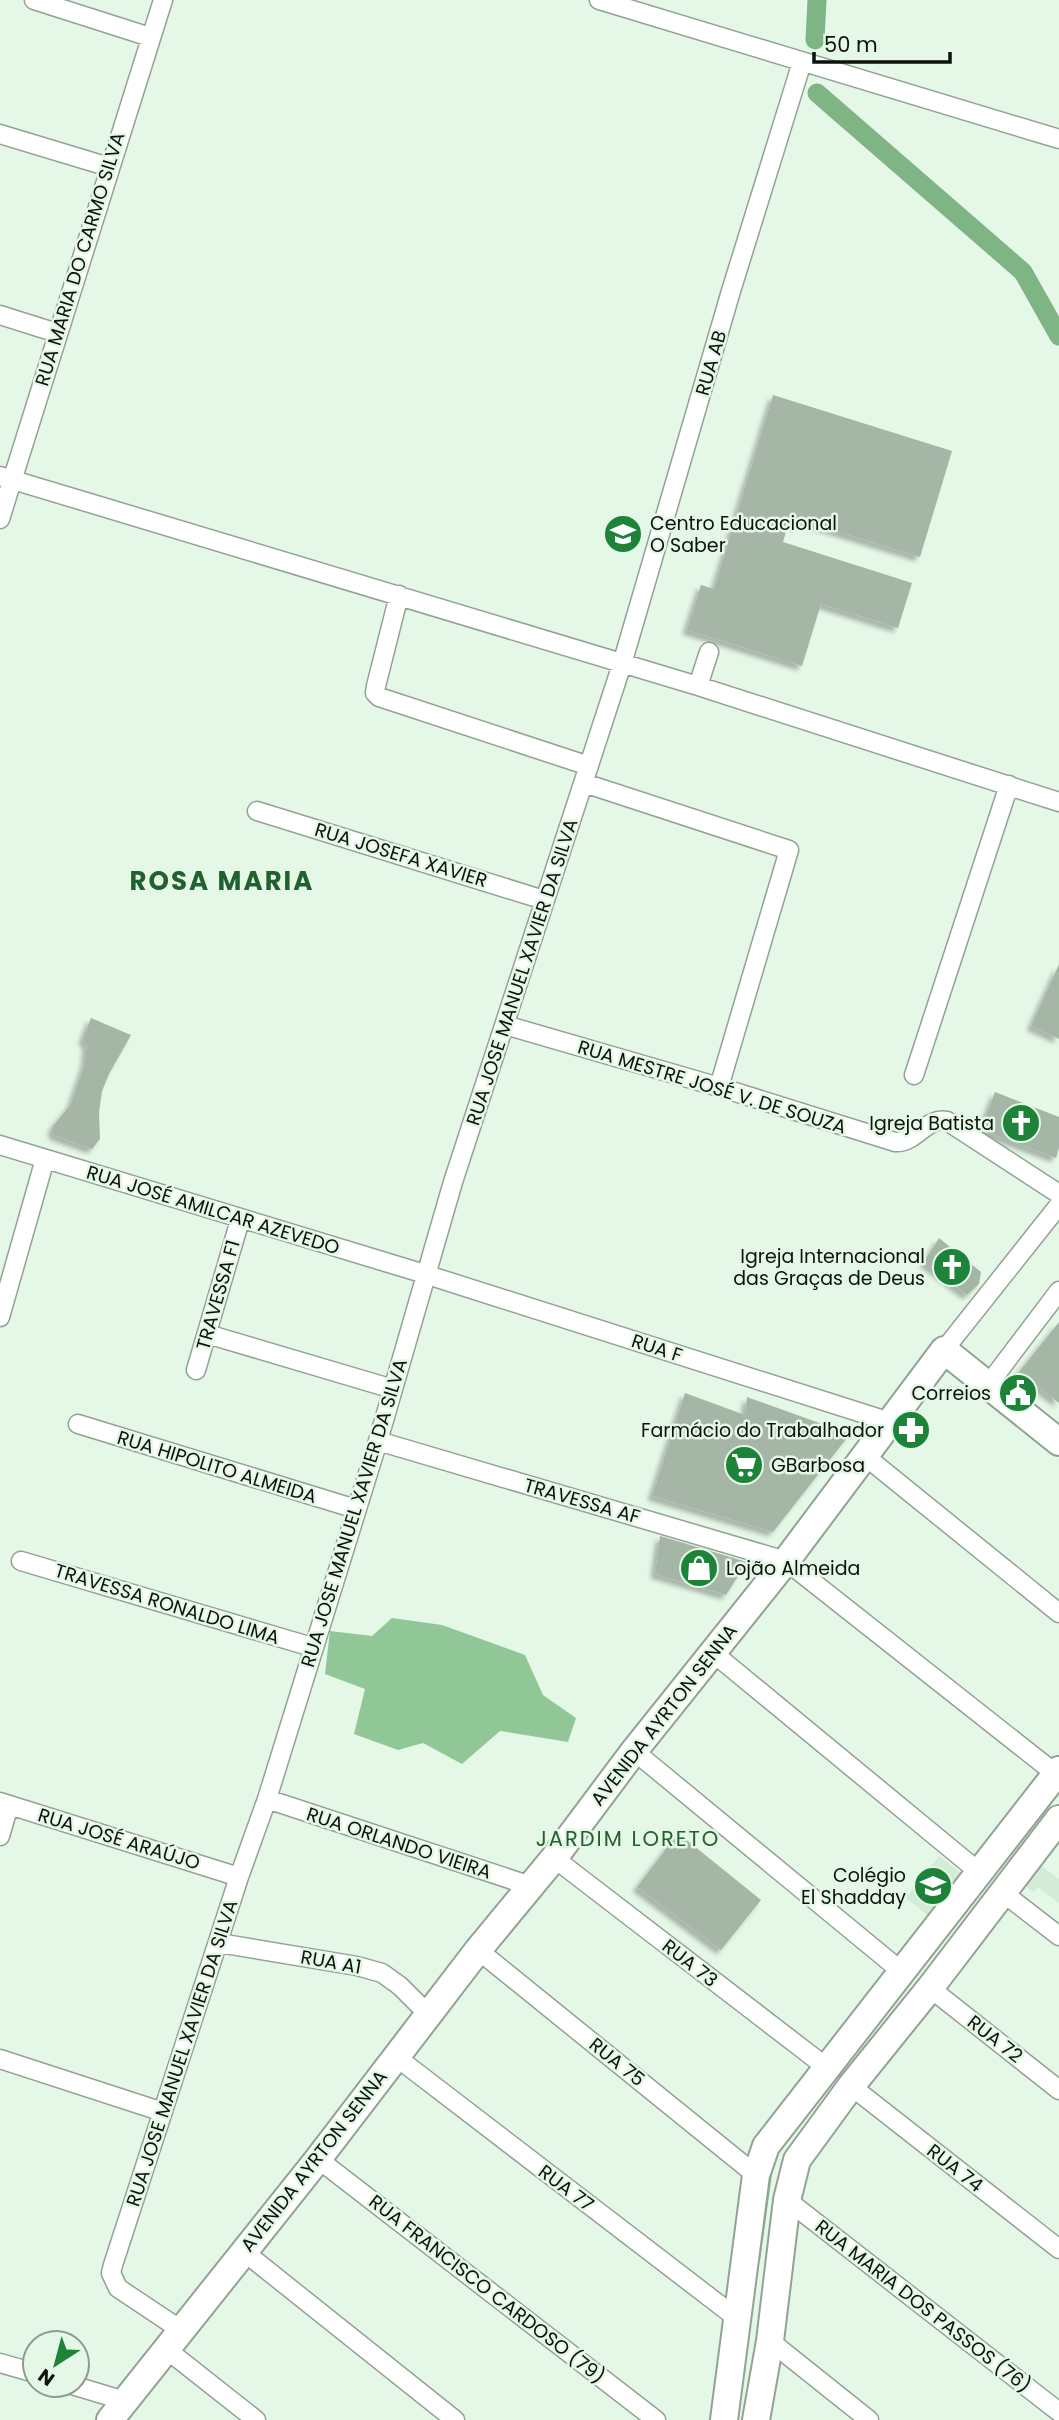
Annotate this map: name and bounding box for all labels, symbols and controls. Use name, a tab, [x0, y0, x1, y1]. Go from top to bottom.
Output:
scale bar	[814, 21, 950, 65]
text: 50 m	[824, 30, 878, 59]
street label: RUA MARIA DO CARMO SILVA	[28, 129, 132, 389]
street label: RUA AB	[689, 327, 733, 399]
place label: Centro Educacional O Saber	[650, 510, 837, 559]
school or university icon: Centro Educacional O Saber	[602, 513, 644, 555]
street label: RUA JOSE MANUEL XAVIER DA SILVA	[460, 815, 585, 1129]
street label: RUA JOSEFA XAVIER	[311, 816, 491, 894]
district label: ROSA MARIA	[130, 863, 314, 899]
street label: RUA MESTRE JOSÉ V. DE SOUZA	[574, 1033, 850, 1141]
church icon: Igreja Batista	[1000, 1102, 1042, 1144]
place label: Igreja Batista	[869, 1110, 994, 1137]
street label: RUA JOSÉ AMILCAR AZEVEDO	[83, 1159, 343, 1261]
street label: TRAVESSA F1	[189, 1237, 247, 1353]
place label: Igreja Internacional das Graças de Deus	[733, 1243, 925, 1292]
church icon: Igreja Internacional das Graças de Deus	[931, 1246, 973, 1288]
street label: RUA F	[628, 1327, 686, 1369]
street label: RUA JOSE MANUEL XAVIER DA SILVA	[294, 1355, 414, 1670]
public building icon: Correios	[997, 1372, 1039, 1414]
place label: Correios	[911, 1380, 991, 1407]
pharmacy icon: Farmácio do Trabalhador	[890, 1409, 932, 1451]
place label: Farmácio do Trabalhador	[641, 1417, 884, 1444]
street label: RUA HIPOLITO ALMEIDA	[114, 1424, 320, 1510]
supermarket icon: GBarbosa	[723, 1444, 765, 1486]
place label: GBarbosa	[771, 1452, 865, 1479]
street label: TRAVESSA AF	[521, 1472, 643, 1530]
shop icon: Lojão Almeida	[678, 1547, 720, 1589]
place label: Lojão Almeida	[726, 1555, 860, 1582]
street label: TRAVESSA RONALDO LIMA	[51, 1557, 283, 1651]
street label: AVENIDA AYRTON SENNA	[584, 1618, 744, 1812]
street label: RUA ORLANDO VIEIRA	[303, 1800, 495, 1886]
street label: RUA JOSÉ ARAÚJO	[35, 1801, 203, 1877]
district label: JARDIM LORETO	[536, 1824, 720, 1853]
place label: Colégio El Shadday	[801, 1862, 906, 1911]
school or university icon: Colégio El Shadday	[912, 1865, 954, 1907]
street label: RUA JOSE MANUEL XAVIER DA SILVA	[120, 1896, 245, 2210]
street label: RUA 73	[657, 1933, 723, 1993]
street label: RUA A1	[299, 1943, 363, 1981]
street label: RUA 72	[962, 2009, 1028, 2069]
street label: RUA 75	[583, 2031, 651, 2093]
street label: AVENIDA AYRTON SENNA	[234, 2064, 394, 2258]
street label: RUA 74	[921, 2137, 989, 2199]
street label: RUA 77	[533, 2158, 599, 2218]
street label: RUA FRANCISCO CARDOSO (79)	[363, 2188, 611, 2390]
street label: RUA MARIA DOS PASSOS (76)	[809, 2213, 1037, 2399]
north arrow	[21, 2329, 91, 2399]
text: N	[33, 2362, 60, 2392]

